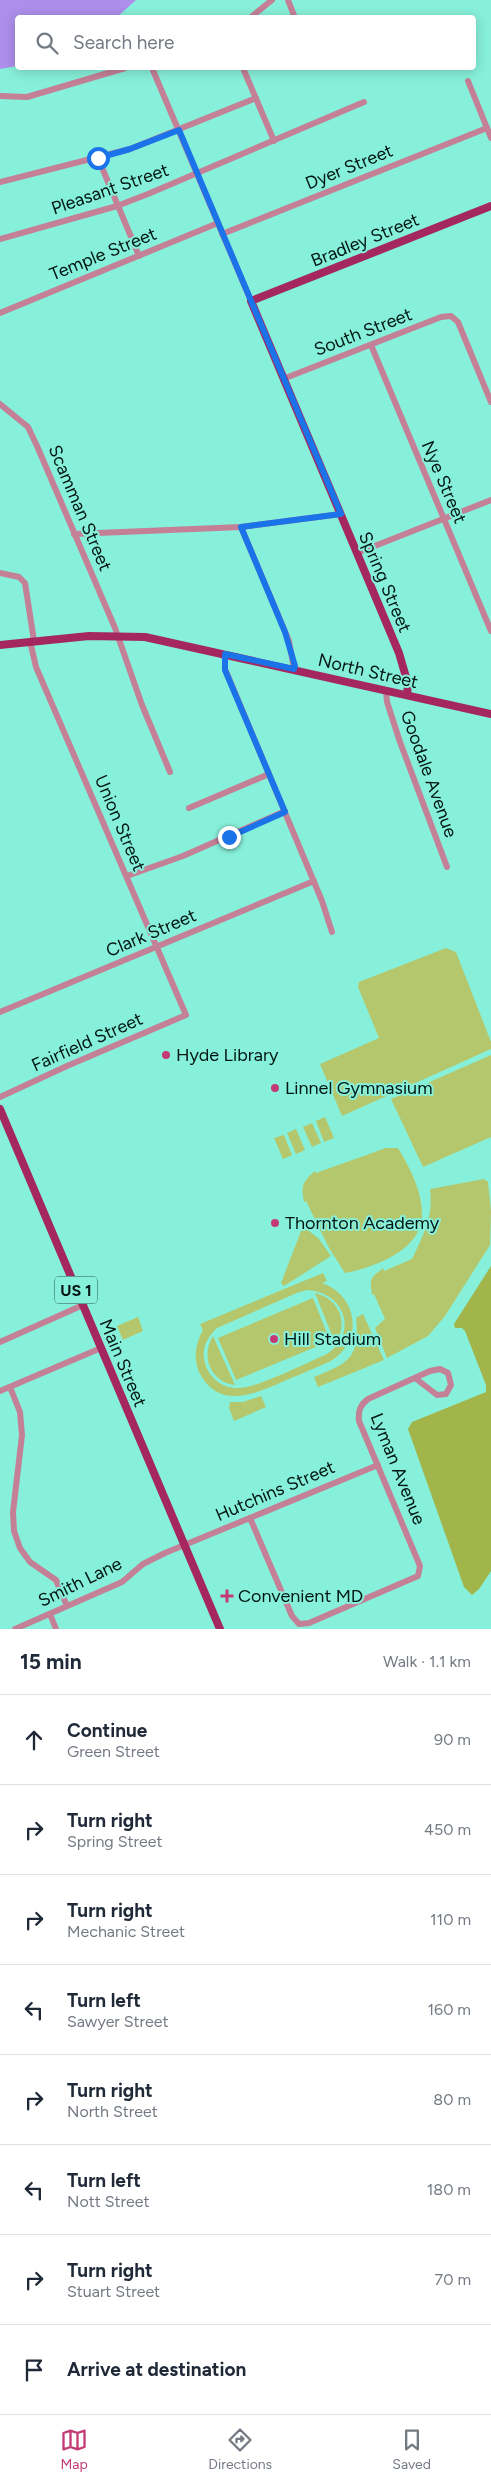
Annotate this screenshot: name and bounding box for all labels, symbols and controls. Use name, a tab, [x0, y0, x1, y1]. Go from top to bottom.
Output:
search box	[15, 15, 476, 70]
icon: search	[33, 29, 61, 57]
text: Search here	[73, 31, 175, 54]
street label: Dyer Street	[302, 139, 396, 195]
route start	[87, 147, 110, 170]
street label: Pleasant Street	[48, 159, 172, 219]
street label: Bradley Street	[308, 208, 422, 272]
street label: Temple Street	[46, 223, 160, 285]
street label: South Street	[311, 303, 415, 361]
street label: Nye Street	[417, 437, 471, 527]
street label: Scamman Street	[44, 442, 117, 574]
street label: Spring Street	[354, 528, 416, 636]
street label: North Street	[316, 649, 420, 693]
street label: Goodale Avenue	[396, 708, 462, 841]
street label: Union Street	[90, 772, 150, 875]
route end	[218, 826, 241, 849]
street label: Clark Street	[103, 904, 200, 962]
street label: Fairfield Street	[28, 1008, 146, 1076]
place label: Hyde Library	[176, 1044, 279, 1066]
marker: Hyde Library	[160, 1049, 172, 1061]
place label: Linnel Gymnasium	[285, 1077, 432, 1099]
marker: Linnel Gymnasium	[269, 1082, 281, 1094]
place label: Thornton Academy	[285, 1212, 440, 1234]
marker: Thornton Academy	[269, 1217, 281, 1229]
road number: US 1	[55, 1276, 97, 1304]
street label: Main Street	[95, 1316, 151, 1410]
place label: Hill Stadium	[284, 1328, 381, 1350]
marker: Hill Stadium	[268, 1333, 280, 1345]
street label: Lyman Avenue	[366, 1410, 430, 1528]
street label: Hutchins Street	[212, 1456, 338, 1526]
street label: Smith Lane	[35, 1552, 126, 1612]
place label: Convenient MD	[238, 1585, 363, 1607]
marker: Convenient MD	[220, 1589, 234, 1603]
text: 15 min	[20, 1649, 82, 1674]
text: Walk · 1.1 km	[383, 1652, 471, 1671]
text: Continue	[67, 1719, 147, 1742]
icon: ahead	[20, 1726, 48, 1754]
text: 90 m	[434, 1730, 471, 1749]
text: Green Street	[67, 1742, 160, 1761]
text: Turn right	[67, 1809, 153, 1832]
icon: right	[20, 1816, 48, 1844]
text: 450 m	[424, 1820, 471, 1839]
text: Spring Street	[67, 1832, 162, 1851]
text: Turn right	[67, 1899, 153, 1922]
icon: right	[20, 1906, 48, 1934]
text: 110 m	[430, 1910, 471, 1929]
text: Mechanic Street	[67, 1922, 185, 1941]
text: Turn left	[67, 1989, 141, 2012]
icon: left	[20, 1996, 48, 2024]
text: 160 m	[428, 2000, 471, 2019]
text: Sawyer Street	[67, 2012, 169, 2031]
text: Turn right	[67, 2079, 153, 2102]
icon: right	[20, 2086, 48, 2114]
text: 80 m	[433, 2090, 471, 2109]
text: North Street	[67, 2102, 158, 2121]
text: Turn left	[67, 2169, 141, 2192]
icon: left	[20, 2176, 48, 2204]
text: 180 m	[427, 2180, 471, 2199]
text: Nott Street	[67, 2192, 150, 2211]
text: Turn right	[67, 2259, 153, 2282]
icon: right	[20, 2266, 48, 2294]
text: 70 m	[435, 2270, 471, 2289]
text: Stuart Street	[67, 2282, 160, 2301]
icon: arrive	[20, 2356, 48, 2384]
text: Arrive at destination	[67, 2358, 246, 2381]
tab: Map	[60, 2426, 88, 2473]
tab: Directions	[208, 2426, 272, 2473]
tab: Saved	[392, 2426, 431, 2473]

